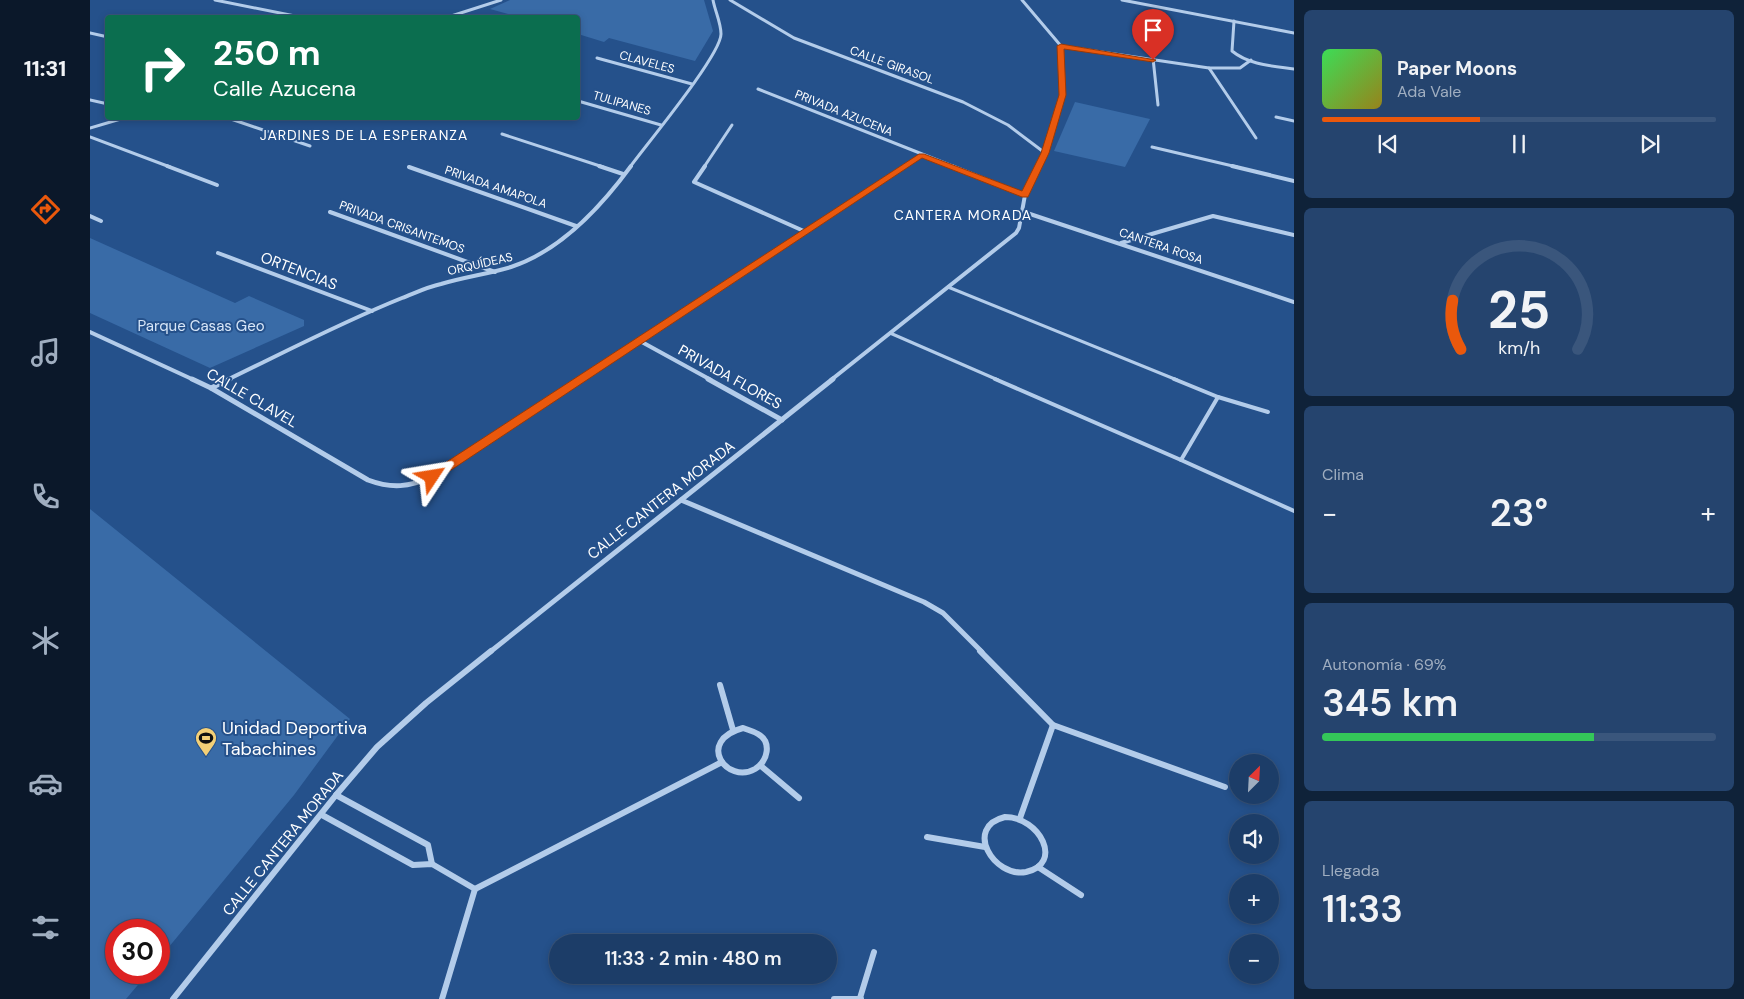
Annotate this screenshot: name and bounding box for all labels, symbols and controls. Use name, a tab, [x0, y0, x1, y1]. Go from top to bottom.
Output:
pin	[1132, 9, 1174, 60]
icon: arrive	[1139, 16, 1167, 44]
text: 250 m	[213, 30, 321, 76]
icon: right	[130, 35, 195, 100]
street label: CALLE GIRASOL	[848, 42, 936, 88]
street label: CLAVELES	[618, 47, 676, 77]
text: 11:31	[24, 54, 66, 83]
text: Paper Moons	[1397, 56, 1517, 81]
text: Calle Azucena	[213, 74, 356, 103]
text: Ada Vale	[1397, 81, 1461, 102]
street label: PRIVADA AZUCENA	[793, 86, 895, 140]
street label: TULIPANES	[591, 87, 653, 119]
district label: JARDINES DE LA ESPERANZA	[260, 126, 468, 144]
icon: previous	[1374, 130, 1402, 158]
icon: pause	[1505, 130, 1533, 158]
icon: next	[1636, 130, 1664, 158]
street label: PRIVADA AMAPOLA	[443, 162, 549, 212]
icon: directions	[28, 192, 63, 227]
street label: PRIVADA CRISANTEMOS	[337, 197, 467, 257]
district label: CANTERA MORADA	[894, 206, 1032, 224]
street label: CANTERA ROSA	[1117, 224, 1205, 268]
street label: ORTENCIAS	[258, 247, 341, 295]
street label: ORQUÍDEAS	[446, 249, 514, 279]
text: 25	[1488, 276, 1550, 344]
park label: Parque Casas Geo	[137, 316, 265, 336]
icon: music	[28, 335, 63, 370]
text: km/h	[1498, 336, 1540, 360]
street label: PRIVADA FLORES	[674, 340, 786, 414]
street label: CALLE CLAVEL	[203, 364, 301, 432]
street label: CALLE CANTERA MORADA	[583, 436, 739, 564]
position arrow	[405, 450, 457, 502]
text: Clima	[1322, 464, 1364, 485]
icon: phone	[28, 479, 63, 514]
text: 23°	[1490, 488, 1548, 538]
text: −	[1322, 495, 1337, 532]
text: +	[1701, 495, 1716, 532]
icon: climate	[28, 623, 63, 658]
text: Autonomía · 69%	[1322, 654, 1446, 675]
text: 345 km	[1322, 678, 1458, 728]
place label: Unidad Deportiva Tabachines	[222, 716, 367, 761]
sports icon: Unidad Deportiva Tabachines	[194, 726, 218, 757]
north arrow	[1229, 754, 1279, 804]
map controls	[1229, 754, 1279, 984]
icon: car	[28, 766, 63, 801]
street label: CALLE CANTERA MORADA	[218, 766, 348, 920]
button: sound	[1229, 814, 1279, 864]
text: Llegada	[1322, 860, 1379, 881]
button: +	[1229, 874, 1279, 924]
text: 11:33	[1322, 884, 1403, 934]
icon: filters	[28, 910, 63, 945]
speed limit sign: 30	[105, 919, 170, 984]
button: −	[1229, 934, 1279, 984]
text: 11:33 · 2 min · 480 m	[604, 946, 782, 971]

